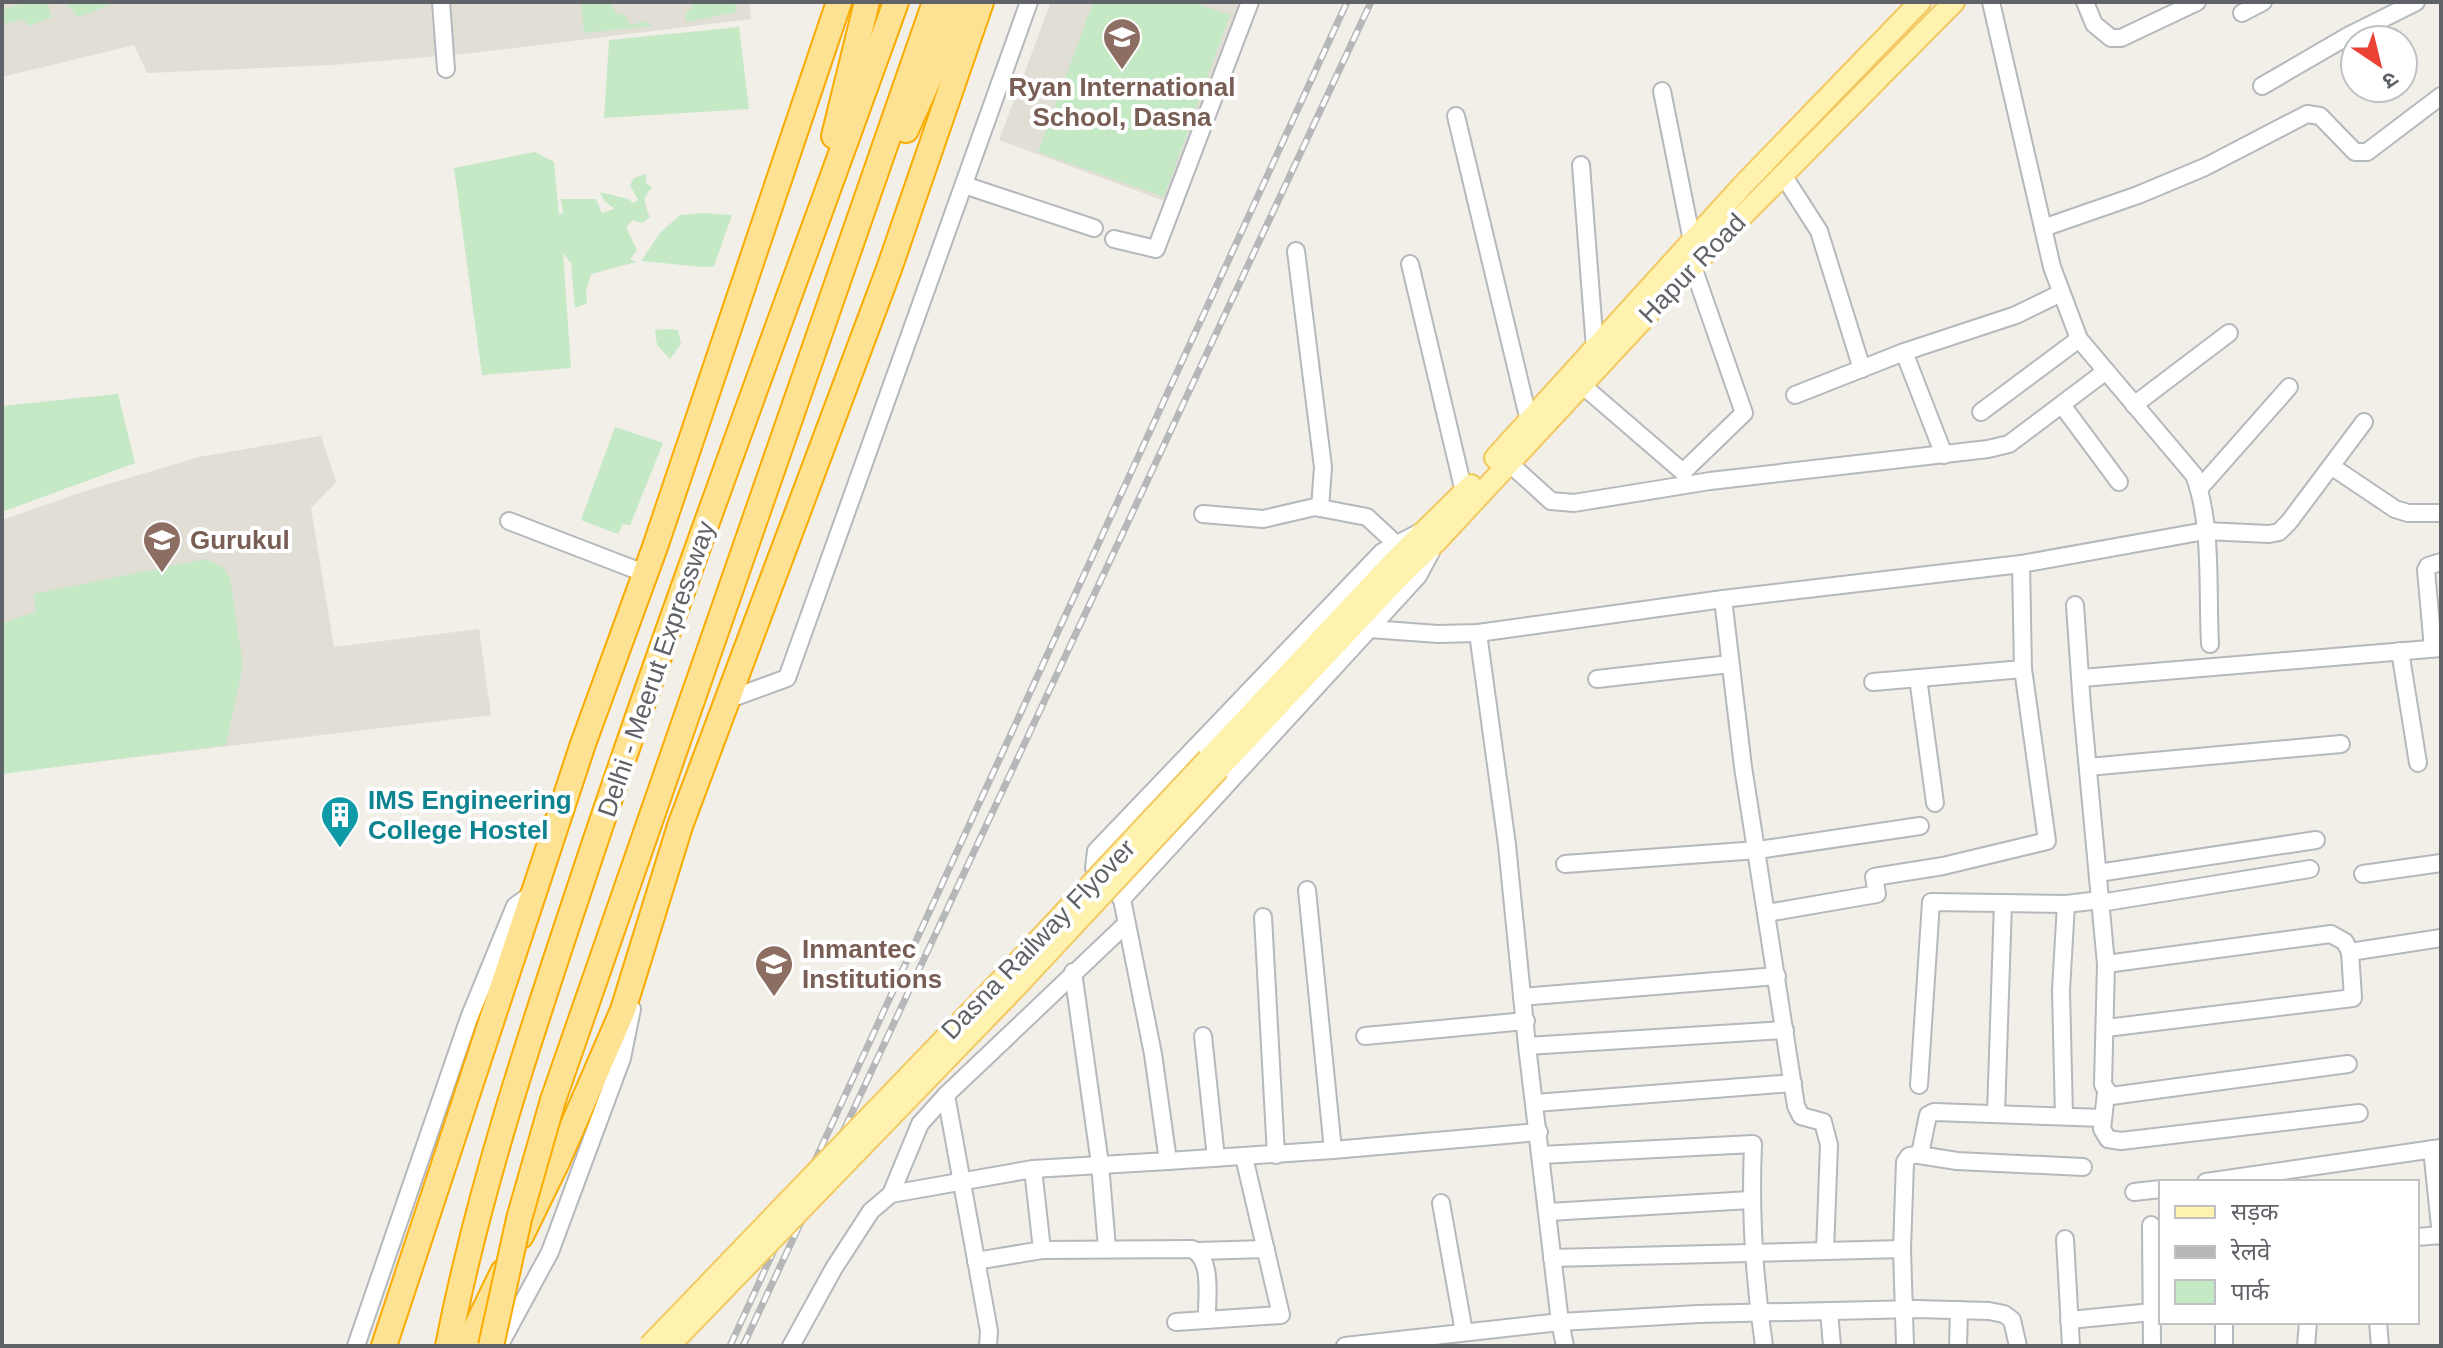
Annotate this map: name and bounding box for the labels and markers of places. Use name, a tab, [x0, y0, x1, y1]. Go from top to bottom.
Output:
school or university icon: Ryan International School, Dasna	[1101, 16, 1143, 71]
place label: Ryan International School, Dasna	[1009, 72, 1235, 132]
school or university icon: Gurukul	[141, 519, 183, 574]
place label: Gurukul	[190, 525, 290, 555]
place label: IMS Engineering College Hostel	[368, 785, 572, 845]
building icon: IMS Engineering College Hostel	[319, 794, 361, 849]
place label: Inmantec Institutions	[802, 934, 942, 994]
school or university icon: Inmantec Institutions	[753, 943, 795, 998]

